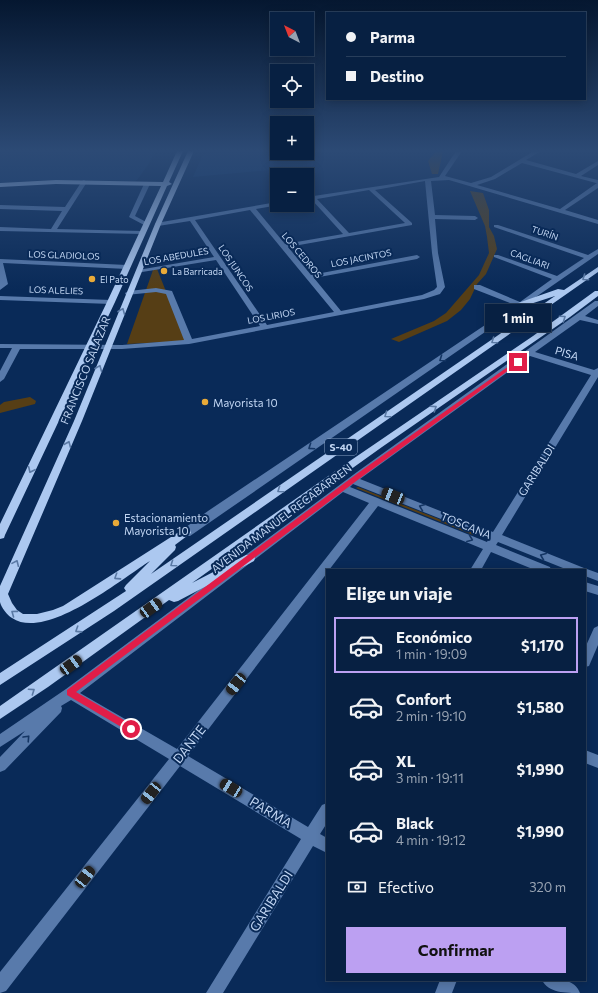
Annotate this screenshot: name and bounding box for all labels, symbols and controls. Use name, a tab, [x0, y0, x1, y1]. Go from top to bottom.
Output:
north arrow	[270, 12, 314, 56]
map controls	[270, 12, 314, 212]
text: Parma	[370, 28, 415, 46]
button: locate	[270, 64, 314, 108]
text: Destino	[370, 67, 424, 85]
button: +	[270, 116, 314, 160]
button: −	[270, 168, 314, 212]
street label: TURÍN	[530, 222, 560, 243]
street label: LOS CEDROS	[280, 230, 324, 280]
street label: LOS JUNCOS	[216, 242, 256, 294]
street label: LOS ABEDULES	[143, 245, 209, 267]
street label: LOS JACINTOS	[330, 247, 392, 269]
street label: CAGLIARI	[509, 247, 551, 271]
street label: LOS GLADIOLOS	[28, 248, 100, 262]
marker: La Barricada	[159, 266, 169, 276]
place label: La Barricada	[172, 266, 223, 277]
one-way arrow	[582, 273, 589, 281]
marker: El Pato	[87, 274, 97, 284]
place label: El Pato	[100, 274, 129, 285]
street label: LOS ALELIES	[29, 284, 83, 296]
callout: 1 min	[485, 304, 551, 332]
street label: LOS LIRIOS	[246, 306, 296, 326]
one-way arrow	[117, 307, 125, 314]
text: 1 min	[503, 310, 533, 326]
street label: FRANCISCO SALAZAR	[57, 313, 113, 426]
one-way arrow	[559, 316, 566, 323]
one-way arrow	[491, 336, 498, 343]
street label: PISA	[554, 343, 581, 363]
route end	[509, 353, 527, 371]
one-way arrow	[440, 354, 447, 361]
one-way arrow	[94, 365, 102, 372]
place label: Mayorista 10	[213, 396, 278, 409]
marker: Mayorista 10	[200, 397, 210, 407]
one-way arrow	[429, 406, 436, 413]
one-way arrow	[384, 410, 391, 417]
road number: S-40	[325, 439, 357, 455]
one-way arrow	[63, 440, 71, 447]
one-way arrow	[308, 442, 315, 450]
street label: GARIBALDI	[515, 442, 557, 498]
street label: AVENIDA MANUEL RECABARREN	[208, 461, 354, 575]
one-way arrow	[28, 466, 36, 473]
one-way arrow	[277, 485, 284, 493]
car	[380, 486, 406, 506]
one-way arrow	[419, 504, 426, 512]
street label: TOSCANA	[439, 509, 493, 541]
place label: Estacionamiento Mayorista 10	[124, 511, 209, 537]
marker: Estacionamiento Mayorista 10	[111, 518, 121, 528]
one-way arrow	[466, 534, 473, 542]
one-way arrow	[539, 552, 546, 560]
one-way arrow	[11, 559, 19, 567]
one-way arrow	[171, 559, 178, 566]
one-way arrow	[115, 572, 122, 579]
text: Elige un viaje	[346, 582, 452, 604]
car	[138, 596, 164, 620]
one-way arrow	[12, 611, 19, 618]
one-way arrow	[75, 625, 82, 632]
icon: car	[348, 627, 384, 663]
text: Económico	[396, 628, 472, 646]
text: $1,170	[521, 636, 564, 654]
text: 1 min · 19:09	[396, 646, 467, 662]
car	[58, 653, 84, 677]
car	[224, 671, 248, 697]
one-way arrow	[28, 689, 35, 696]
icon: car	[348, 689, 384, 725]
text: Confort	[396, 690, 451, 708]
text: $1,580	[517, 698, 564, 716]
text: 2 min · 19:10	[396, 708, 466, 724]
route start	[122, 720, 140, 738]
street label: DANTE	[169, 722, 209, 766]
one-way arrow	[22, 735, 30, 743]
icon: car	[348, 751, 384, 787]
text: XL	[396, 752, 415, 770]
text: $1,990	[517, 760, 564, 778]
text: 3 min · 19:11	[396, 770, 464, 786]
car	[218, 777, 244, 799]
car	[139, 780, 163, 806]
street label: PARMA	[247, 793, 295, 831]
icon: car	[348, 813, 384, 849]
text: Black	[396, 814, 434, 832]
text: $1,990	[517, 822, 564, 840]
text: 4 min · 19:12	[396, 832, 466, 848]
car	[73, 864, 97, 890]
street label: GARIBALDI	[246, 868, 296, 934]
icon: cash	[346, 876, 368, 898]
text: Efectivo	[378, 878, 434, 896]
text: 320 m	[529, 879, 566, 895]
button: Confirmar	[346, 927, 566, 973]

